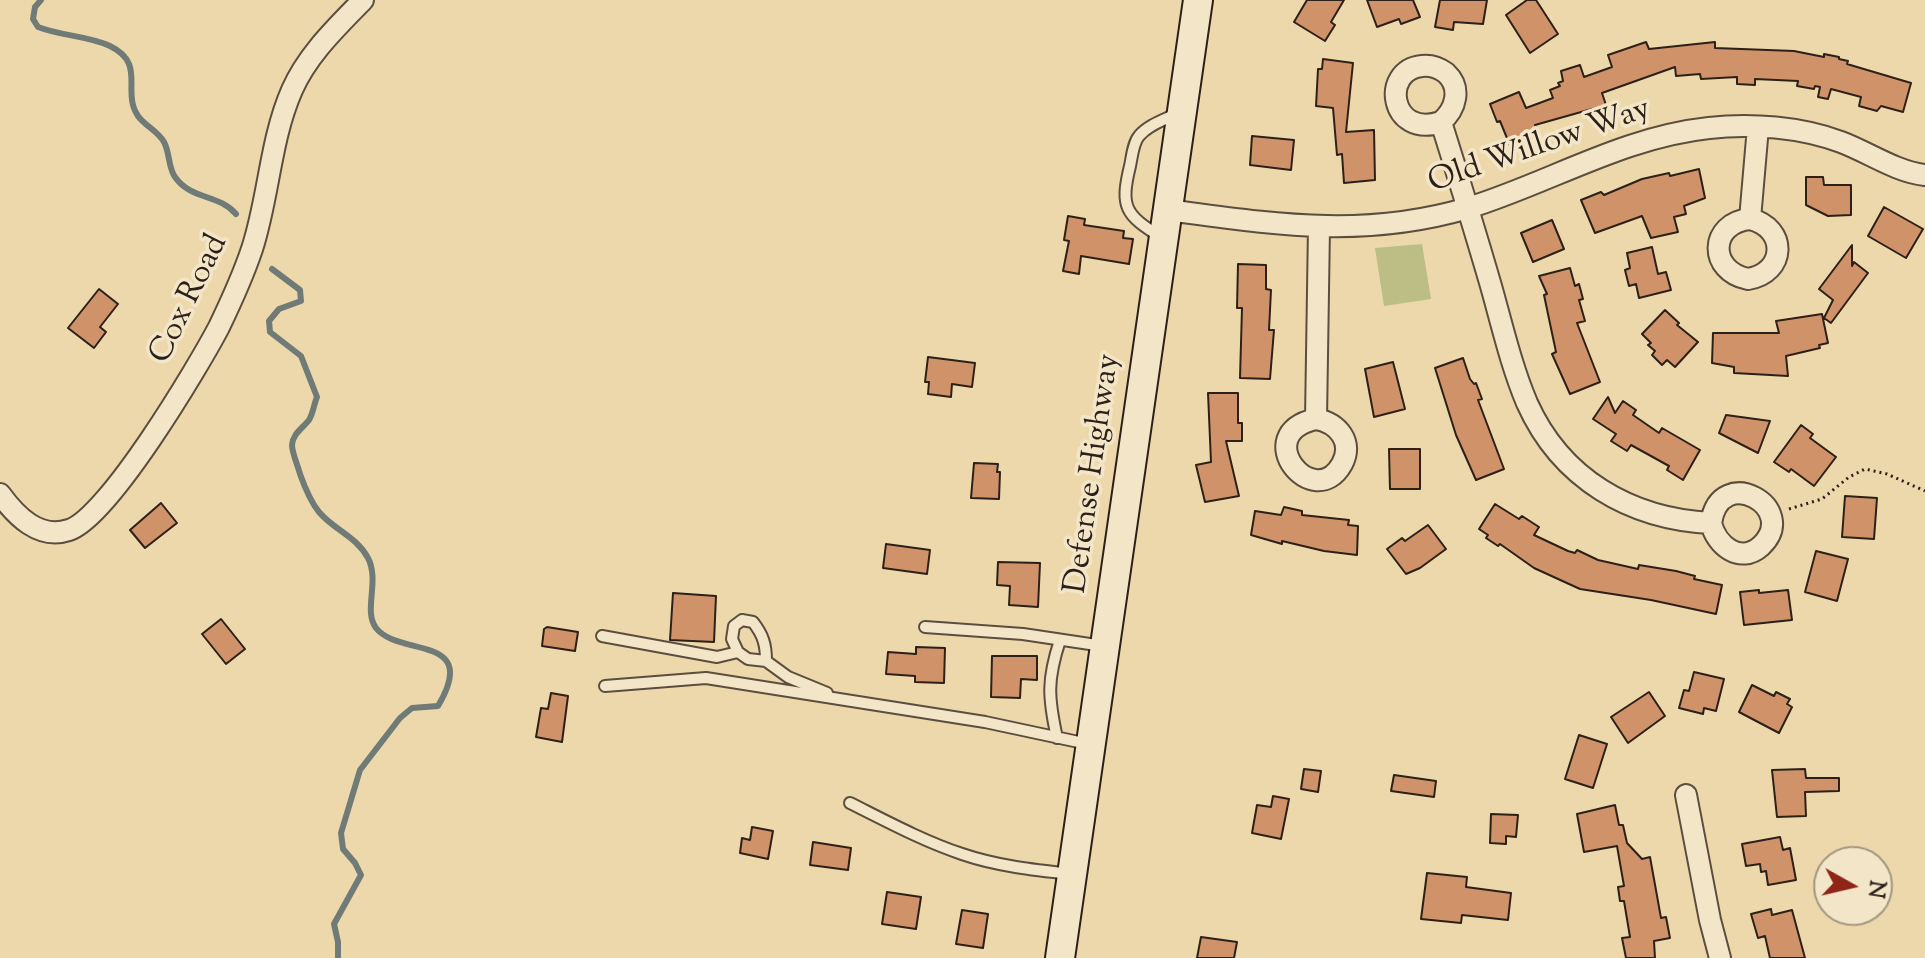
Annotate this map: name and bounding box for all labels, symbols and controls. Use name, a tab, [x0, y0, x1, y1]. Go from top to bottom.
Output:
street label: Old Willow Way	[1424, 92, 1656, 204]
street label: Cox Road	[143, 229, 239, 371]
street label: Defense Highway	[1059, 352, 1131, 596]
north arrow	[1813, 846, 1893, 926]
text: N	[1858, 878, 1892, 900]

